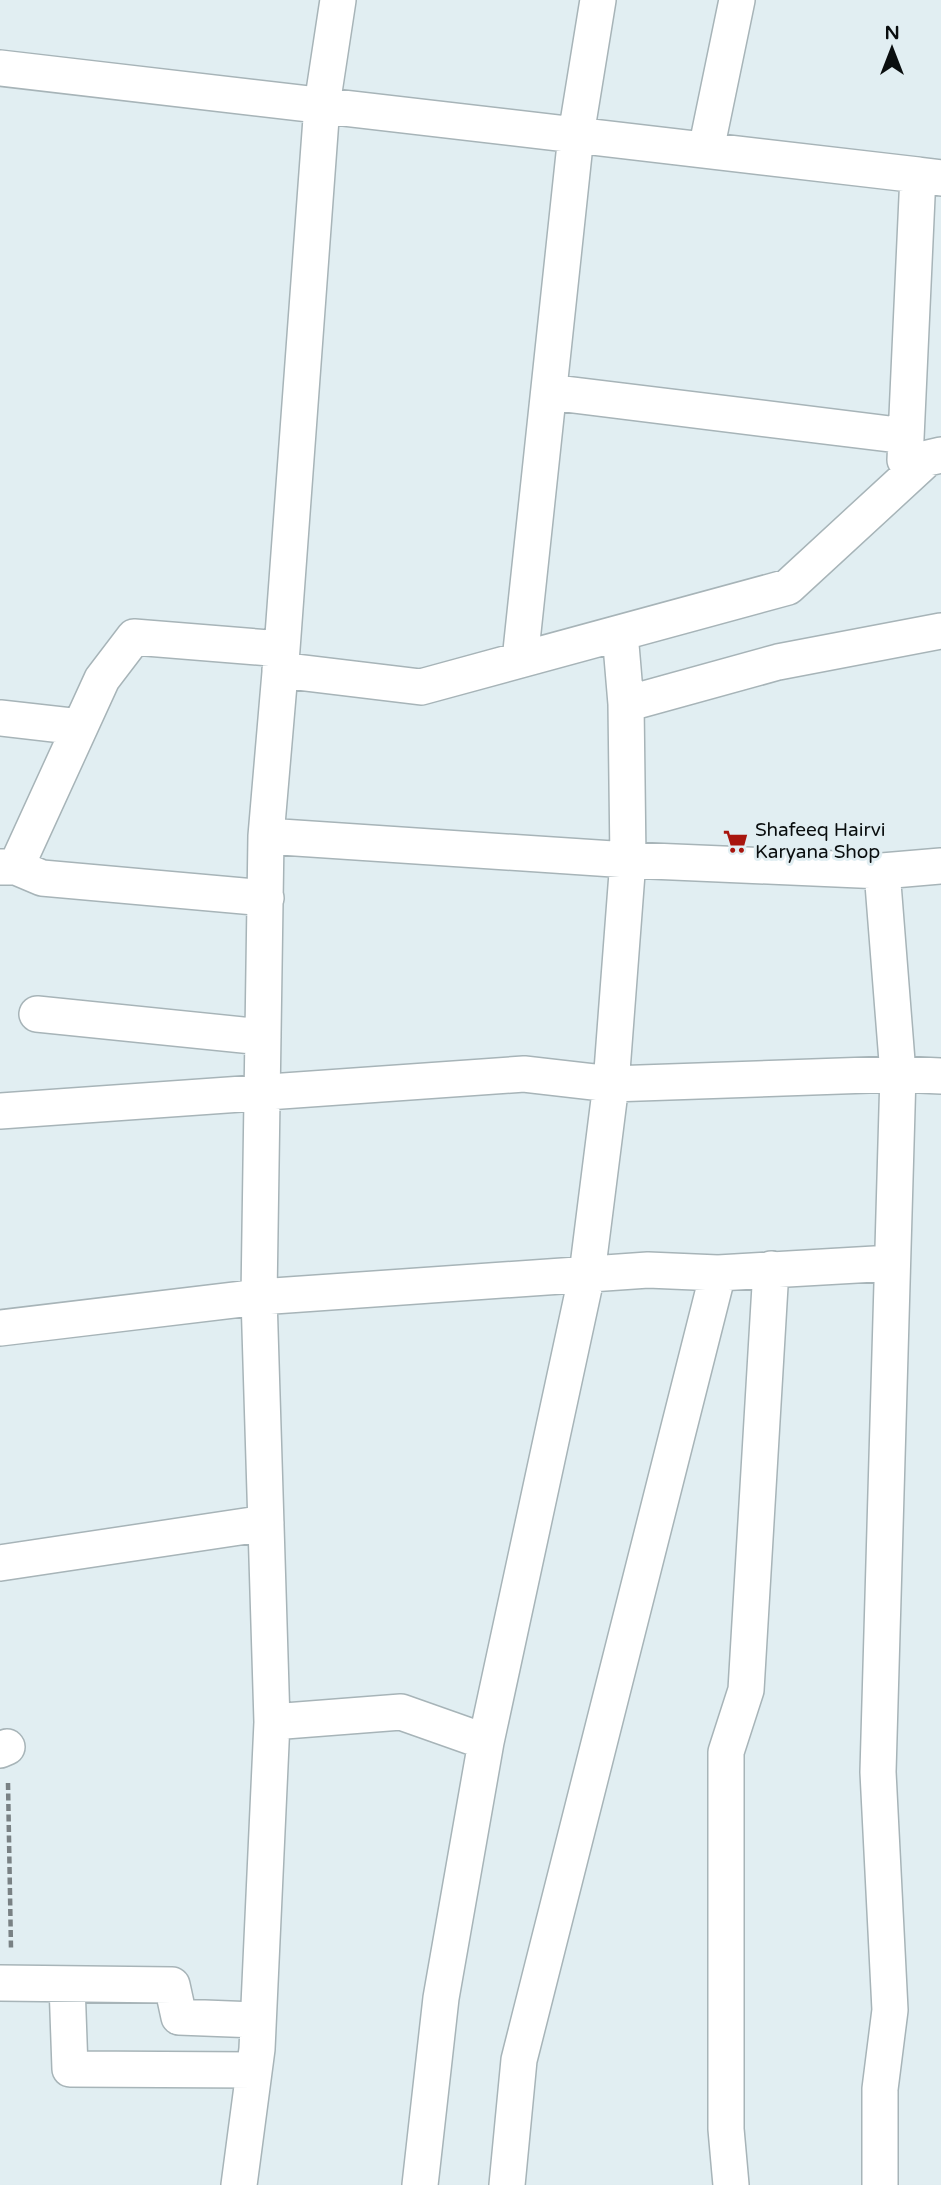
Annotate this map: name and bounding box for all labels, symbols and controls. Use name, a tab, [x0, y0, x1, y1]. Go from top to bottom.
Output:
north arrow	[857, 14, 927, 84]
text: N	[884, 22, 900, 44]
place label: Shafeeq Hairvi Karyana Shop	[755, 819, 886, 863]
supermarket icon: Shafeeq Hairvi Karyana Shop	[721, 827, 749, 855]

